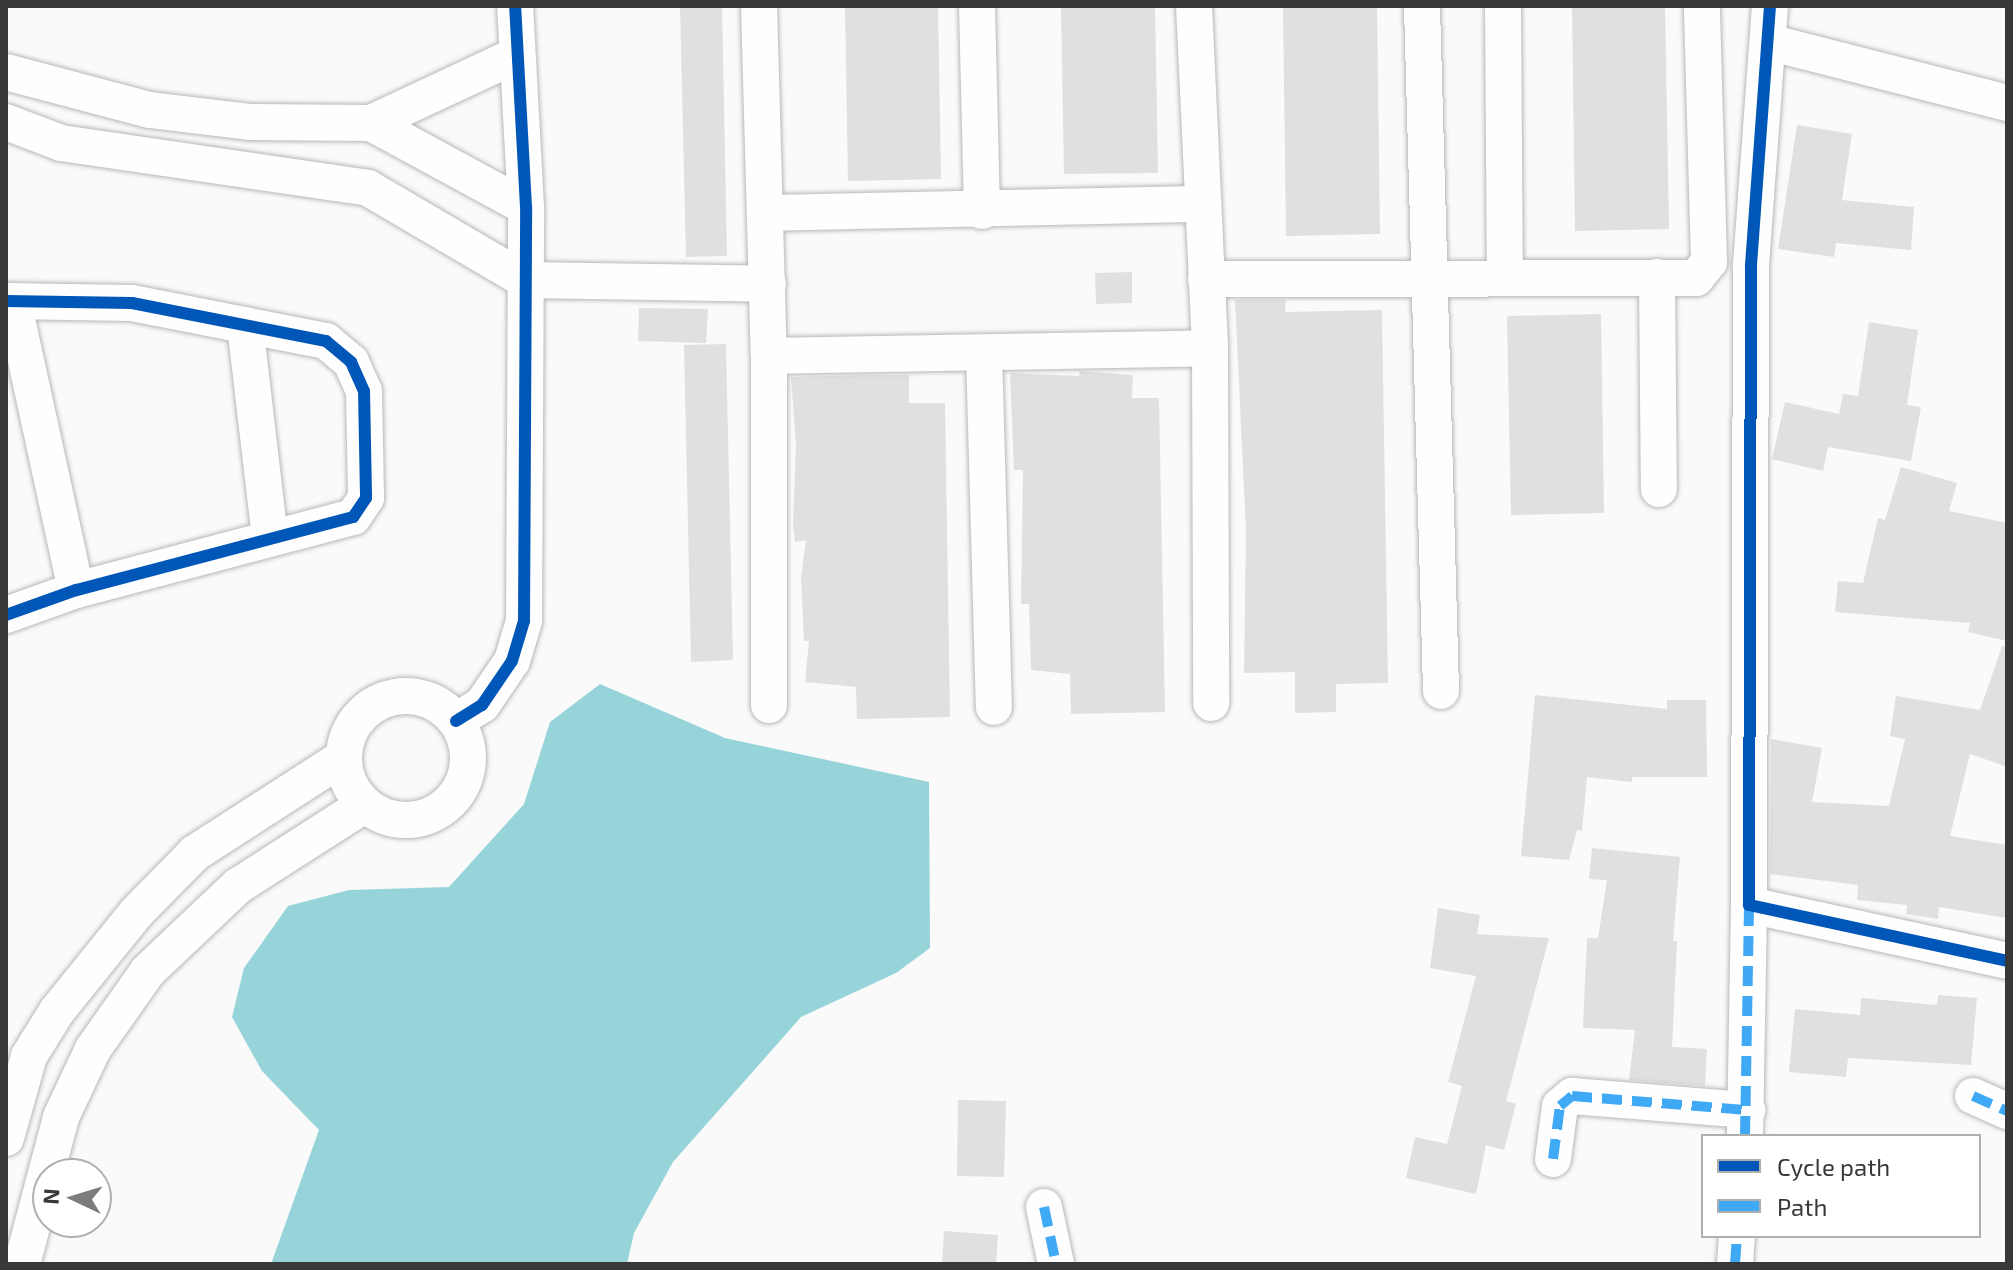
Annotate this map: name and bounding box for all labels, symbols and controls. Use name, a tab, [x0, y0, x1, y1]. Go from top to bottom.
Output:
legend	[1701, 1134, 1981, 1238]
text: Cycle path	[1777, 1152, 1890, 1181]
north arrow	[32, 1158, 112, 1238]
text: N	[37, 1188, 64, 1205]
text: Path	[1777, 1192, 1827, 1221]

